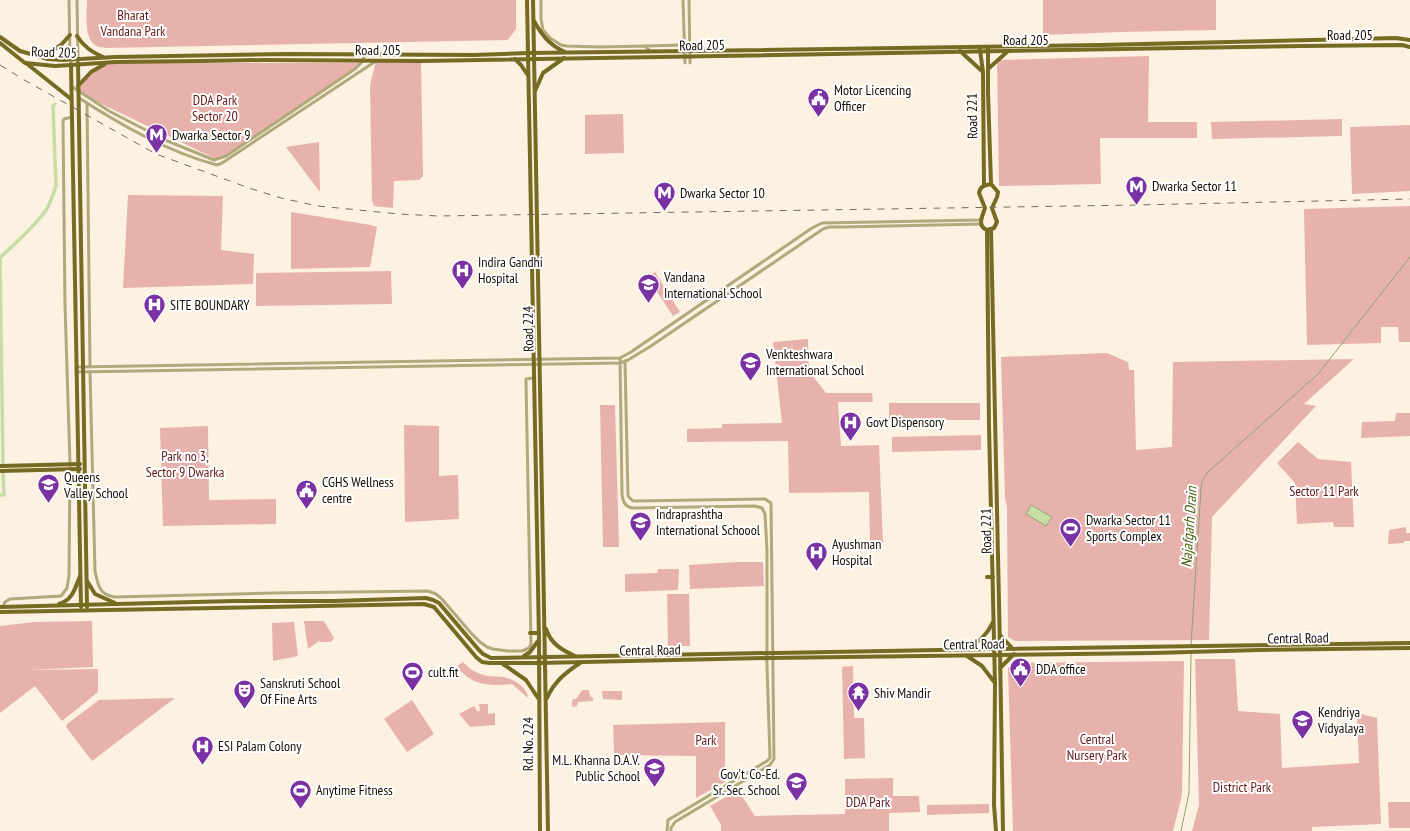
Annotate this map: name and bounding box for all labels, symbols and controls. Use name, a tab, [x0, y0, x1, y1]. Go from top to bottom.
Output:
park label: Bharat Vandana Park	[100, 6, 166, 40]
street label: Road 205	[1327, 26, 1373, 44]
street label: Road 205	[1003, 31, 1049, 49]
street label: Road 205	[679, 36, 725, 54]
street label: Road 205	[355, 41, 401, 59]
street label: Road 205	[31, 42, 77, 62]
place label: Motor Licencing Officer	[834, 81, 911, 115]
public building icon: Motor Licencing Officer	[806, 85, 832, 118]
park label: DDA Park Sector 20	[192, 91, 238, 125]
street label: Road 221	[963, 93, 981, 139]
metro station icon: Dwarka Sector 9	[143, 122, 169, 155]
place label: Dwarka Sector 9	[172, 126, 251, 144]
metro station icon: Dwarka Sector 11	[1124, 173, 1150, 206]
place label: Dwarka Sector 11	[1152, 177, 1237, 195]
metro station icon: Dwarka Sector 10	[652, 180, 678, 213]
place label: Dwarka Sector 10	[680, 184, 765, 202]
place label: Indira Gandhi Hospital	[478, 253, 543, 287]
hospital icon: Indira Gandhi Hospital	[450, 257, 476, 290]
place label: Vandana International School	[663, 268, 763, 302]
school or university icon: Vandana International School	[635, 272, 661, 305]
hospital icon: SITE BOUNDARY	[141, 292, 167, 325]
place label: SITE BOUNDARY	[170, 296, 250, 314]
street label: Road 224	[519, 305, 537, 352]
place label: Venkteshwara International School	[765, 345, 865, 379]
school or university icon: Venkteshwara International School	[737, 349, 763, 382]
hospital icon: Govt Dispensory	[838, 409, 864, 442]
place label: Govt Dispensory	[866, 413, 945, 431]
park label: Park no 3, Sector 9 Dwarka	[146, 447, 224, 481]
place label: Queens Valley School	[63, 468, 129, 502]
school or university icon: Queens Valley School	[36, 472, 62, 505]
place label: CGHS Wellness centre	[322, 473, 394, 507]
public building icon: CGHS Wellness centre	[294, 477, 320, 510]
park label: Sector 11 Park	[1289, 482, 1359, 500]
water label: Najafgarh Drain	[1176, 484, 1201, 568]
place label: Indraprashtha International Schoool	[656, 505, 761, 539]
street label: Road 221	[977, 508, 995, 554]
school or university icon: Indraprashtha International Schoool	[627, 509, 653, 542]
place label: Dwarka Sector 11 Sports Complex	[1086, 511, 1171, 545]
sports icon: Dwarka Sector 11 Sports Complex	[1057, 515, 1083, 548]
place label: Ayushman Hospital	[832, 535, 881, 569]
hospital icon: Ayushman Hospital	[804, 539, 830, 572]
street label: Central Road	[1267, 628, 1329, 648]
street label: Central Road	[943, 634, 1005, 654]
street label: Central Road	[619, 640, 681, 660]
public building icon: DDA office	[1008, 656, 1034, 689]
sports icon: cult.fit	[399, 659, 425, 692]
place label: DDA office	[1036, 660, 1086, 678]
place label: cult.fit	[428, 663, 459, 681]
place label: Sanskruti School Of Fine Arts	[260, 674, 341, 708]
theatre icon: Sanskruti School Of Fine Arts	[231, 678, 257, 711]
temple icon: Shiv Mandir	[846, 680, 872, 713]
place label: Shiv Mandir	[874, 684, 931, 702]
place label: Kendriya Vidyalaya	[1317, 703, 1364, 737]
school or university icon: Kendriya Vidyalaya	[1289, 707, 1315, 740]
street label: Rd. No. 224	[519, 716, 537, 771]
park label: Central Nursery Park	[1067, 730, 1128, 764]
park label: Park	[696, 731, 717, 749]
hospital icon: ESI Palam Colony	[189, 733, 215, 766]
place label: ESI Palam Colony	[218, 737, 302, 755]
place label: M.L. Khanna D.A.V. Public School	[552, 751, 641, 785]
school or university icon: M.L. Khanna D.A.V. Public School	[642, 755, 668, 788]
place label: Gov't. Co-Ed. Sr. Sec. School	[713, 765, 781, 799]
school or university icon: Gov't. Co-Ed. Sr. Sec. School	[783, 769, 809, 802]
sports icon: Anytime Fitness	[288, 777, 314, 810]
park label: District Park	[1213, 778, 1272, 796]
place label: Anytime Fitness	[316, 781, 393, 799]
park label: DDA Park	[846, 793, 891, 811]

